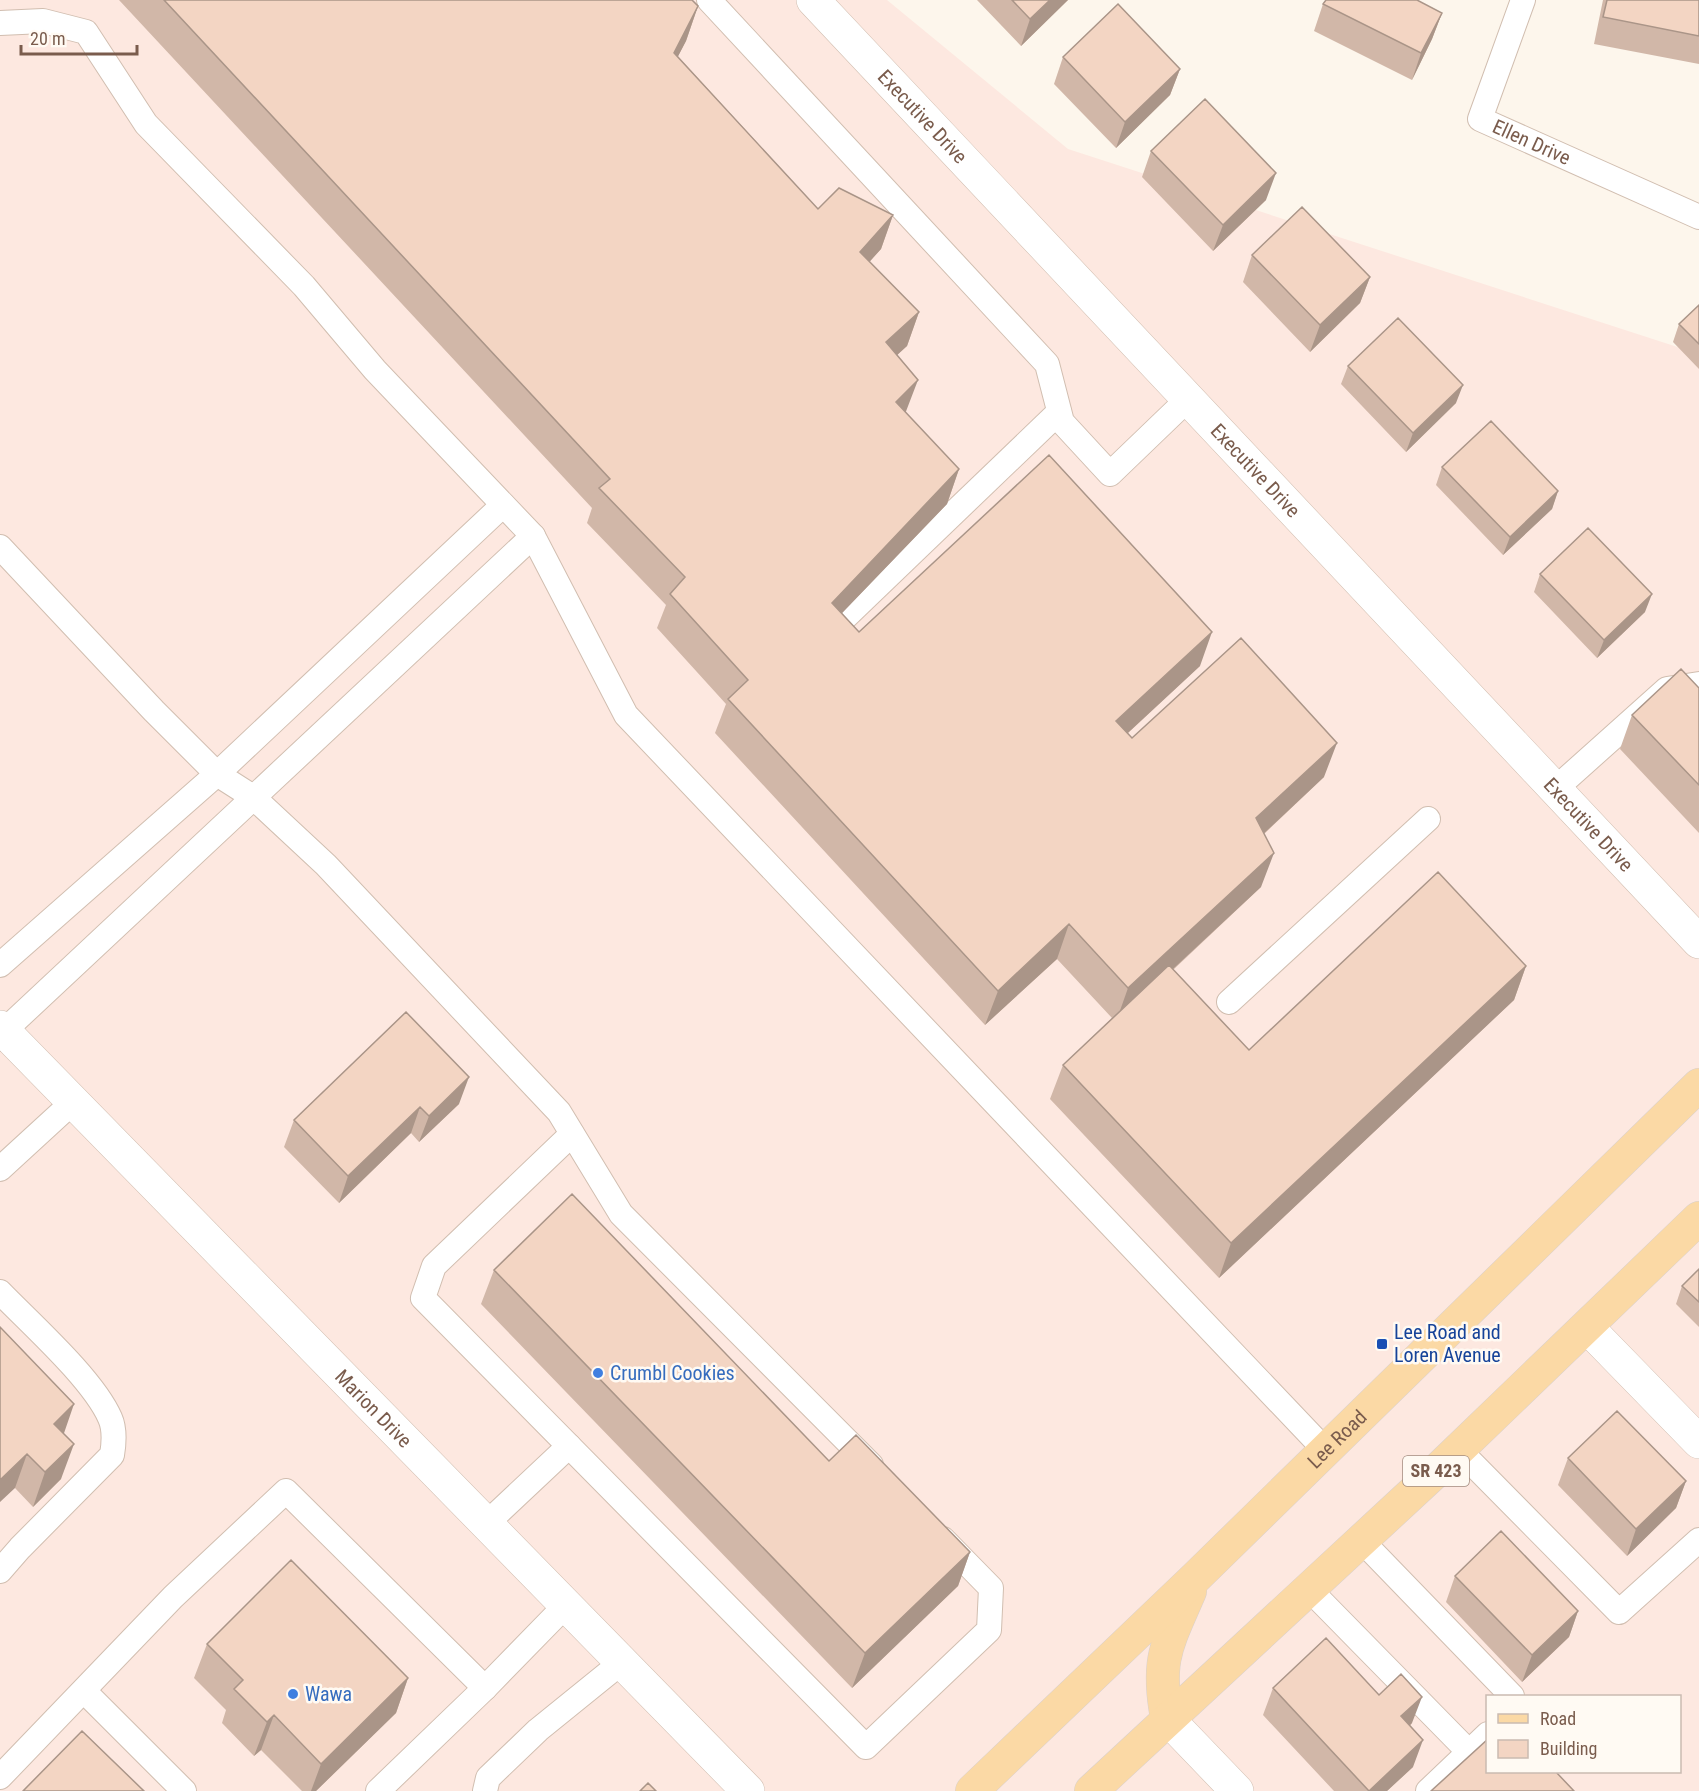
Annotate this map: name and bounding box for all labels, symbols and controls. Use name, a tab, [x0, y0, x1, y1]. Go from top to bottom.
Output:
scale bar	[21, 18, 136, 56]
text: 20 m	[30, 28, 65, 49]
street label: Executive Drive	[873, 65, 972, 168]
street label: Ellen Drive	[1489, 114, 1574, 170]
street label: Executive Drive	[1206, 419, 1305, 522]
street label: Executive Drive	[1539, 773, 1638, 876]
place label: Lee Road and Loren Avenue	[1394, 1320, 1501, 1367]
marker: Lee Road and Loren Avenue	[1375, 1337, 1389, 1351]
place label: Crumbl Cookies	[610, 1361, 735, 1385]
street label: Marion Drive	[330, 1365, 417, 1453]
marker: Crumbl Cookies	[591, 1366, 605, 1380]
street label: Lee Road	[1302, 1405, 1371, 1473]
road number: SR 423	[1403, 1456, 1469, 1486]
place label: Wawa	[305, 1682, 352, 1706]
marker: Wawa	[286, 1687, 300, 1701]
legend	[1486, 1695, 1681, 1773]
text: Road	[1540, 1708, 1576, 1729]
text: Building	[1540, 1738, 1597, 1759]

